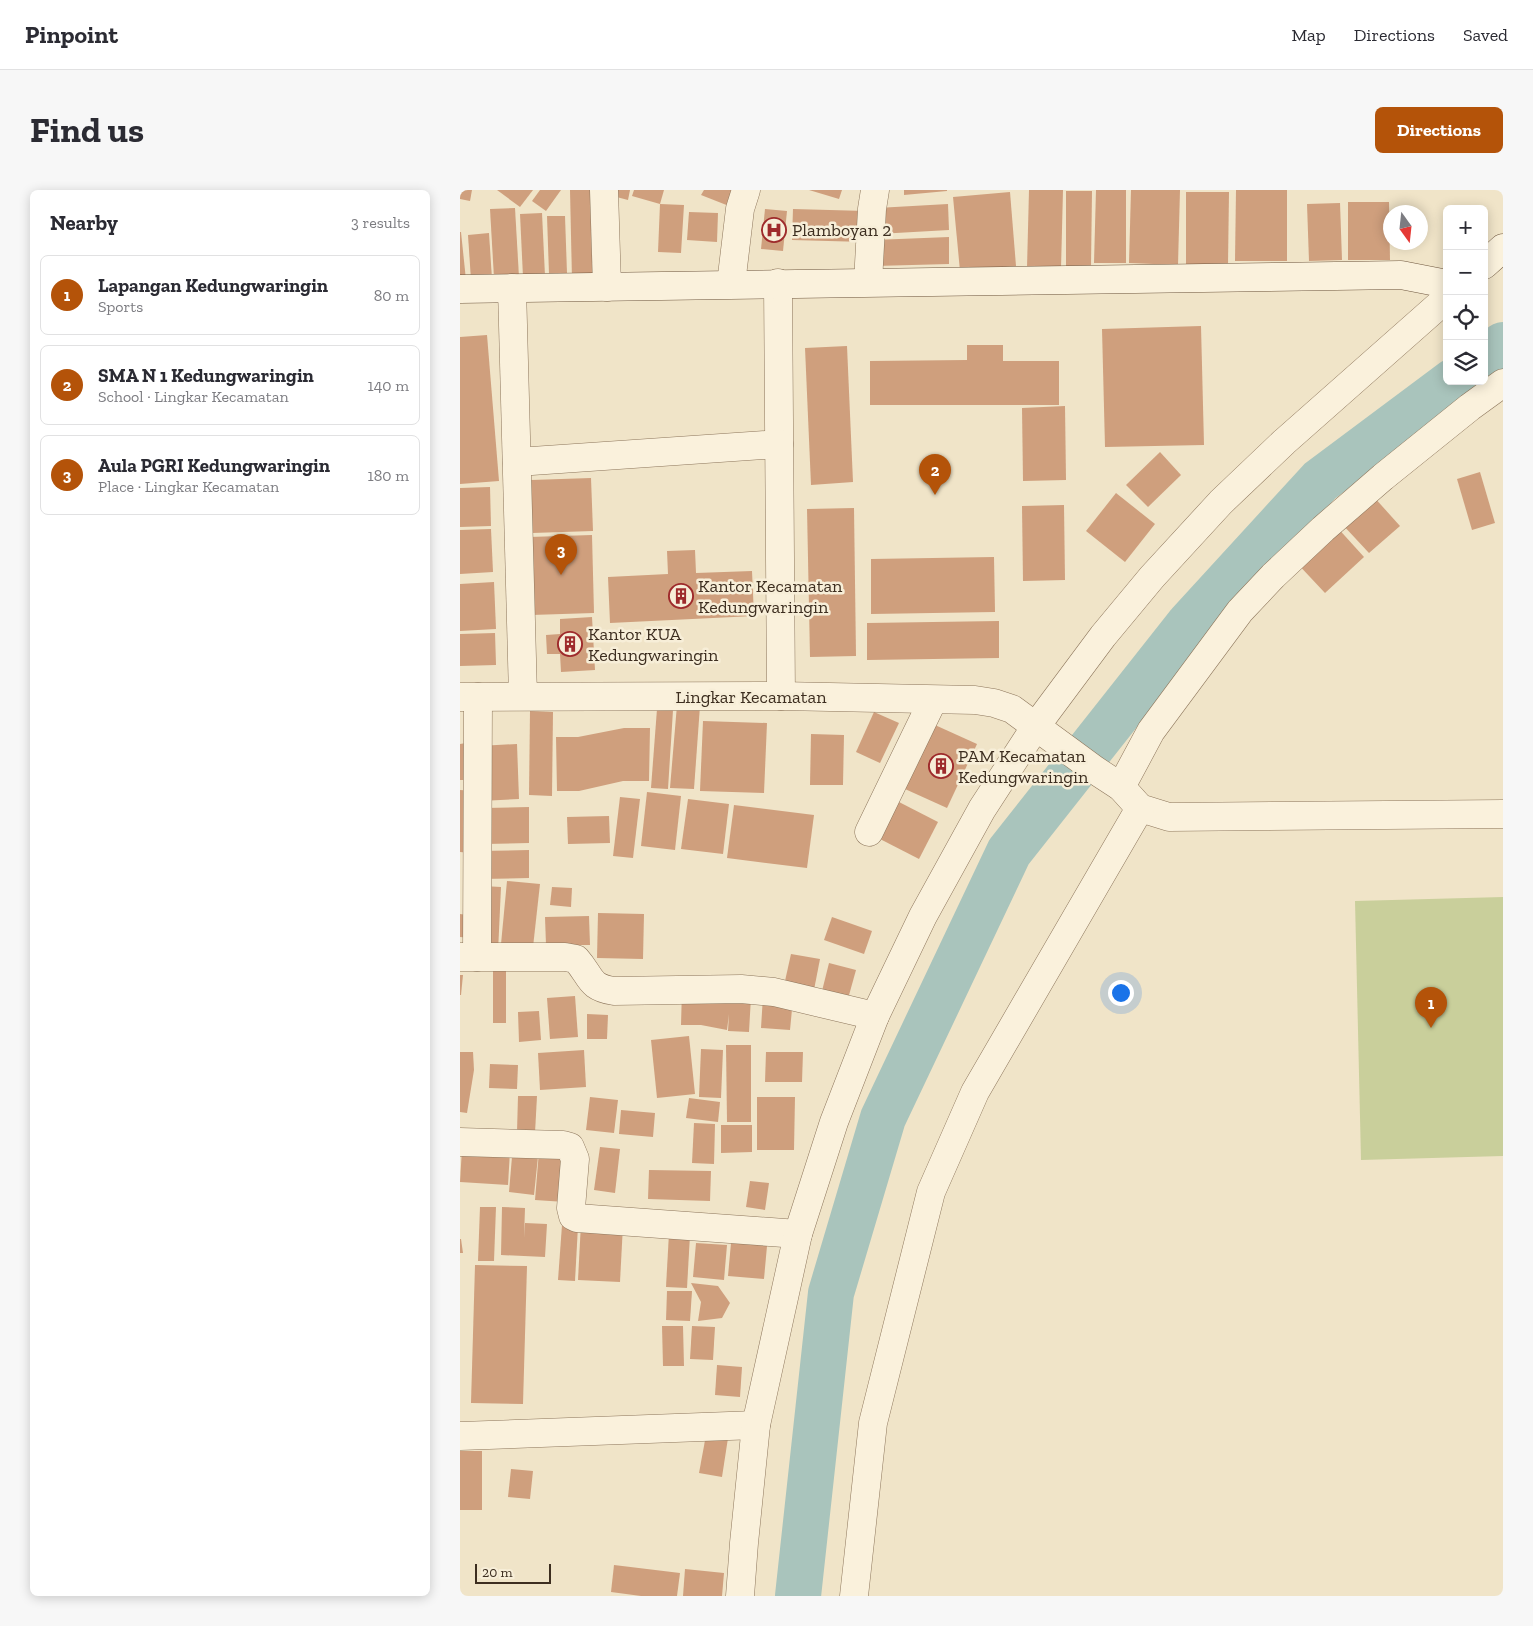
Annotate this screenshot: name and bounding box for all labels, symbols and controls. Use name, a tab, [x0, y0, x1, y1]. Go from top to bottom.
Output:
text: Pinpoint	[25, 20, 118, 49]
text: Map	[1291, 24, 1326, 46]
text: Directions	[1354, 24, 1435, 46]
text: Saved	[1463, 24, 1508, 46]
button: Directions	[1375, 107, 1503, 153]
text: Find us	[30, 109, 144, 151]
north arrow	[1383, 205, 1428, 250]
map controls	[1443, 205, 1488, 385]
button: +	[1443, 205, 1488, 250]
text: Nearby	[50, 210, 118, 235]
text: 3 results	[351, 213, 410, 232]
hospital icon: Plamboyan 2	[761, 217, 787, 243]
place label: Plamboyan 2	[792, 219, 892, 241]
button: −	[1443, 250, 1488, 295]
text: Lapangan Kedungwaringin	[98, 274, 328, 297]
text: 1	[64, 286, 70, 305]
text: 80 m	[374, 286, 409, 305]
button: locate	[1443, 295, 1488, 340]
text: Sports	[98, 297, 143, 316]
button: layers	[1443, 340, 1488, 385]
text: SMA N 1 Kedungwaringin	[98, 364, 314, 387]
text: 2	[63, 376, 71, 395]
text: 140 m	[368, 376, 409, 395]
text: School · Lingkar Kecamatan	[98, 387, 289, 406]
text: Aula PGRI Kedungwaringin	[98, 454, 330, 477]
pin: 2	[919, 454, 951, 495]
text: 3	[63, 466, 71, 485]
text: 180 m	[368, 466, 409, 485]
text: Place · Lingkar Kecamatan	[98, 477, 279, 496]
pin: 3	[545, 534, 577, 575]
place label: Kantor Kecamatan Kedungwaringin	[698, 575, 843, 618]
building icon: Kantor Kecamatan Kedungwaringin	[668, 583, 694, 609]
place label: Kantor KUA Kedungwaringin	[588, 623, 719, 666]
building icon: Kantor KUA Kedungwaringin	[557, 631, 583, 657]
street label: Lingkar Kecamatan	[675, 686, 827, 708]
place label: PAM Kecamatan Kedungwaringin	[958, 745, 1089, 788]
building icon: PAM Kecamatan Kedungwaringin	[928, 753, 954, 779]
your location	[1108, 980, 1134, 1006]
pin: 1	[1415, 987, 1447, 1028]
scale bar	[475, 1561, 551, 1584]
text: 20 m	[482, 1564, 513, 1581]

